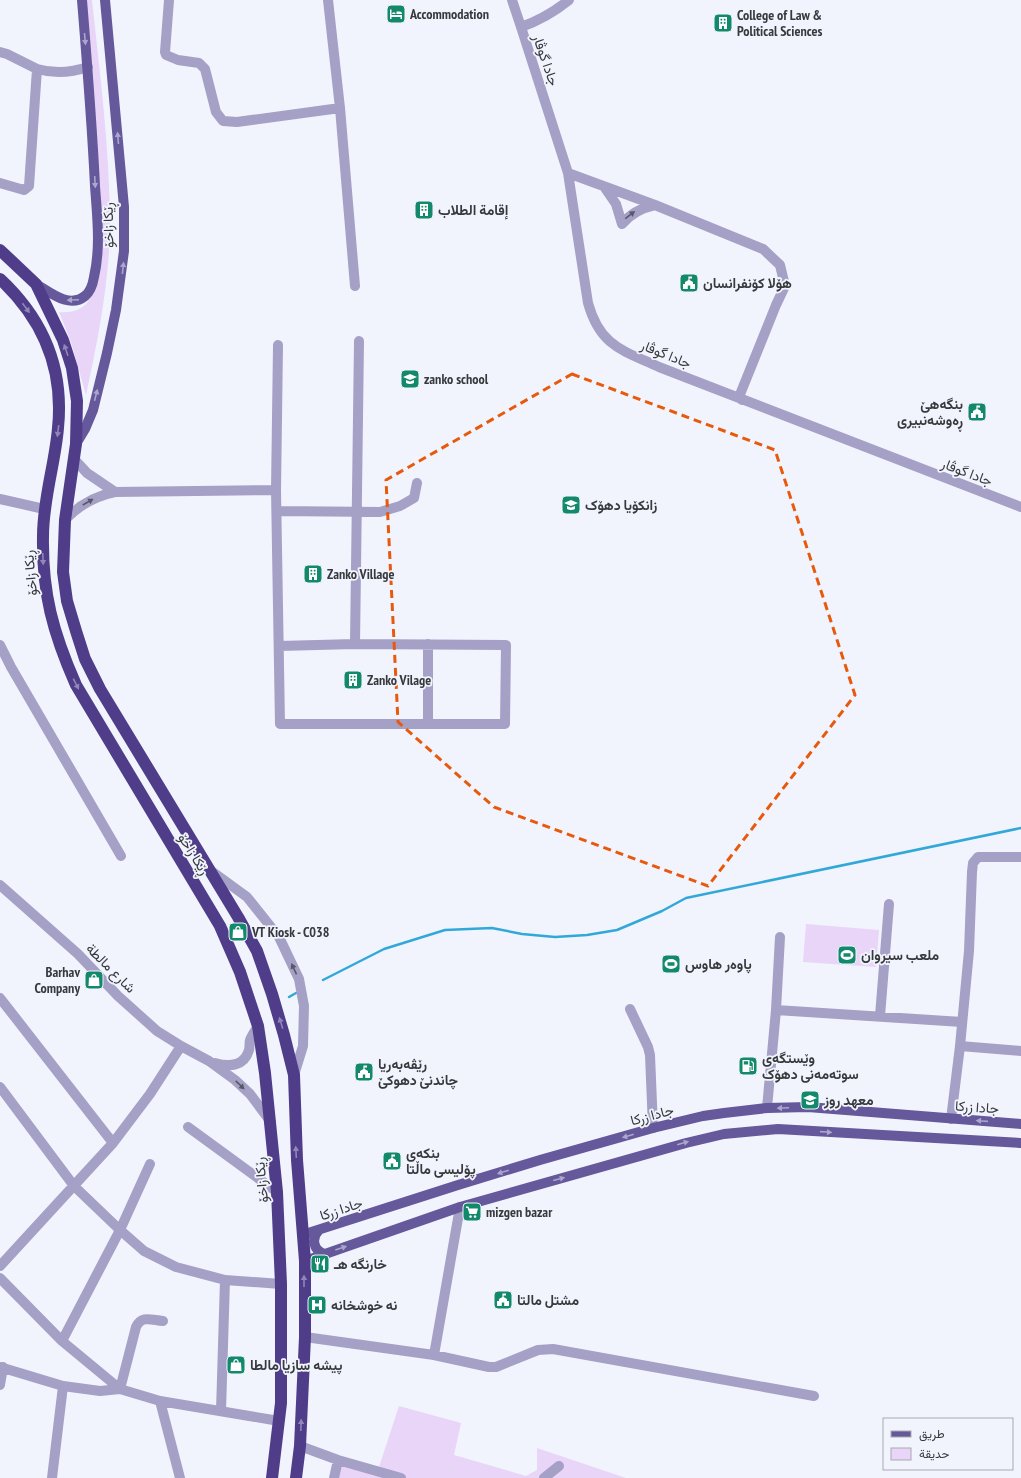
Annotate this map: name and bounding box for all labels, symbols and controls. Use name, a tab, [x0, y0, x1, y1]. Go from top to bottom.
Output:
hotel icon: Accommodation	[385, 3, 407, 25]
place label: Accommodation	[409, 5, 489, 23]
place label: College of Law & Political Sciences	[737, 6, 822, 40]
building icon: College of Law & Political Sciences	[712, 12, 734, 34]
street label: جادا گوڤار	[528, 31, 563, 88]
one-way arrow	[82, 33, 89, 45]
one-way arrow	[114, 132, 121, 144]
one-way arrow	[92, 176, 98, 189]
building icon: إقامة الطلاب	[413, 199, 435, 221]
place label: إقامة الطلاب	[438, 201, 509, 220]
street label: ڕێکا زاخۆ	[99, 202, 120, 248]
one-way arrow	[625, 211, 636, 220]
one-way arrow	[119, 262, 126, 274]
public building icon: هۆلا كۆنفرانسان	[678, 272, 700, 294]
place label: هۆلا كۆنفرانسان	[703, 274, 792, 292]
one-way arrow	[66, 297, 79, 303]
one-way arrow	[22, 303, 30, 314]
street label: جادا گوڤار	[637, 335, 694, 372]
one-way arrow	[63, 344, 69, 356]
school or university icon: zanko school	[399, 368, 421, 390]
place label: zanko school	[424, 370, 489, 388]
one-way arrow	[93, 389, 99, 401]
place label: بنگه‌هێ ڕه‌وشه‌نبیرى	[897, 395, 963, 432]
public building icon: بنگه‌هێ ڕه‌وشه‌نبیرى	[966, 401, 988, 423]
one-way arrow	[54, 424, 61, 437]
street label: جادا گوڤار	[938, 454, 995, 490]
school or university icon: زانکۆیا دهۆک	[560, 494, 582, 516]
place label: زانکۆیا دهۆک	[585, 496, 657, 514]
one-way arrow	[82, 498, 94, 505]
street label: ڕێکا زاخۆ	[19, 549, 44, 597]
one-way arrow	[40, 553, 47, 565]
building icon: Zanko Village	[302, 563, 324, 585]
place label: Zanko Village	[327, 565, 395, 583]
building icon: Zanko Vilage	[342, 669, 364, 691]
place label: Zanko Vilage	[367, 671, 431, 689]
one-way arrow	[73, 678, 79, 690]
street label: ڕێکا زاخۆ	[172, 830, 214, 880]
shop icon: VT Kiosk - C038	[227, 921, 249, 943]
place label: VT Kiosk - C038	[251, 923, 329, 941]
street label: شارع مالطة	[81, 939, 140, 998]
sports icon: ملعب سيروان	[836, 944, 858, 966]
place label: ملعب سيروان	[861, 946, 939, 964]
sports icon: پاوەر هاوس	[660, 953, 682, 975]
place label: پاوەر هاوس	[685, 955, 752, 974]
place label: Barhav Company	[35, 963, 80, 997]
one-way arrow	[291, 964, 297, 975]
shop icon: Barhav Company	[83, 969, 105, 991]
one-way arrow	[278, 1017, 284, 1029]
place label: وێستگەی سوتەمەنی دهۆک	[762, 1049, 859, 1083]
place label: رێڤەبەریا چاندنێ دهوکێ	[378, 1055, 459, 1090]
fuel station icon: وێستگەی سوتەمەنی دهۆک	[737, 1055, 759, 1077]
public building icon: رێڤەبەریا چاندنێ دهوکێ	[353, 1061, 375, 1083]
one-way arrow	[235, 1080, 245, 1090]
school or university icon: معهد روز	[799, 1089, 821, 1111]
place label: معهد روز	[823, 1091, 874, 1109]
street label: جادا زرکا	[954, 1096, 1000, 1118]
street label: جادا زرکا	[628, 1101, 676, 1129]
one-way arrow	[777, 1104, 789, 1111]
one-way arrow	[975, 1118, 988, 1124]
one-way arrow	[820, 1128, 832, 1135]
one-way arrow	[621, 1133, 633, 1139]
one-way arrow	[678, 1140, 690, 1146]
place label: بنکەی پۆلیسی ماڵتا	[406, 1144, 476, 1179]
one-way arrow	[293, 1145, 299, 1158]
public building icon: بنکەی پۆلیسی ماڵتا	[381, 1150, 403, 1172]
street label: ڕێکا زاخۆ	[250, 1156, 275, 1204]
one-way arrow	[496, 1169, 508, 1175]
one-way arrow	[552, 1176, 565, 1182]
street label: جادا زرکا	[317, 1194, 365, 1224]
supermarket icon: mizgen bazar	[461, 1201, 483, 1223]
place label: mizgen bazar	[486, 1203, 553, 1221]
one-way arrow	[336, 1244, 348, 1250]
restaurant icon: خارنگه هـ	[309, 1253, 331, 1275]
place label: خارنگه هـ	[333, 1255, 387, 1273]
one-way arrow	[301, 1274, 307, 1287]
public building icon: مشتل مالتا	[492, 1289, 514, 1311]
place label: مشتل مالتا	[517, 1291, 579, 1309]
hospital icon: نه خوشخانه	[306, 1294, 328, 1316]
place label: نه خوشخانه	[331, 1296, 397, 1314]
shop icon: پيشه سازيا مالطا	[225, 1354, 247, 1376]
place label: پيشه سازيا مالطا	[250, 1356, 342, 1375]
one-way arrow	[298, 1418, 304, 1431]
legend	[883, 1418, 1013, 1470]
text: طريق	[919, 1426, 945, 1442]
text: حديقة	[919, 1446, 949, 1461]

